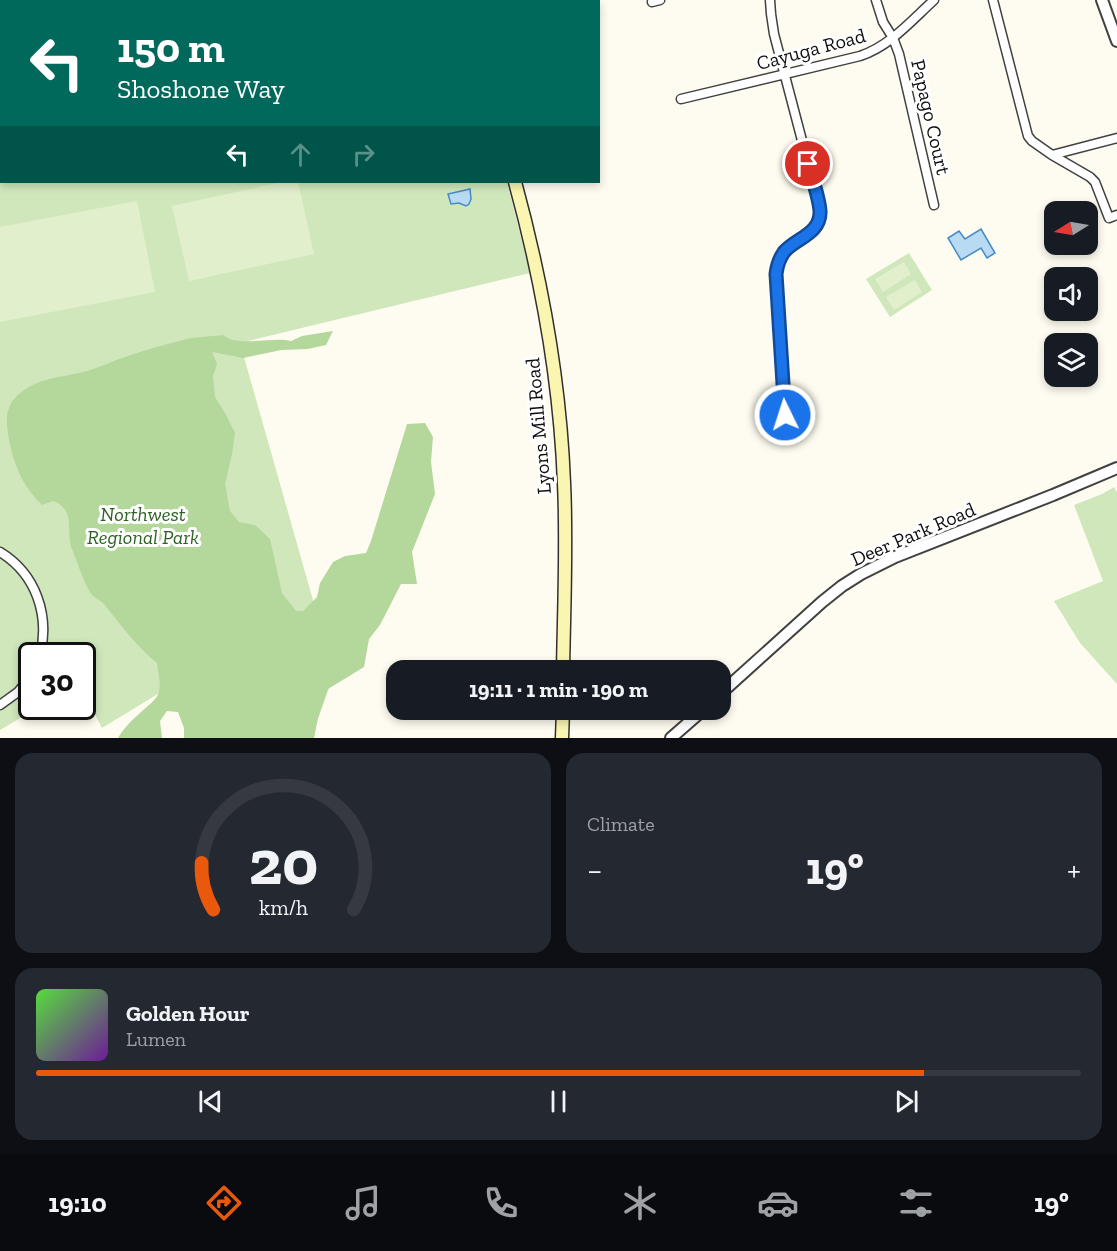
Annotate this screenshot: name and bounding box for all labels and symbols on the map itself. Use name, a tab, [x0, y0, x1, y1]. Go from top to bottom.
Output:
street label: Cayuga Road	[754, 23, 868, 75]
street label: Papago Court	[906, 57, 956, 178]
pin	[782, 138, 833, 189]
north arrow	[1044, 201, 1098, 255]
street label: Lyons Mill Road	[520, 357, 556, 495]
position arrow	[753, 383, 817, 447]
street label: Deer Park Road	[847, 497, 979, 571]
park label: Northwest Regional Park	[87, 502, 199, 549]
speed limit sign: 30	[18, 642, 96, 720]

